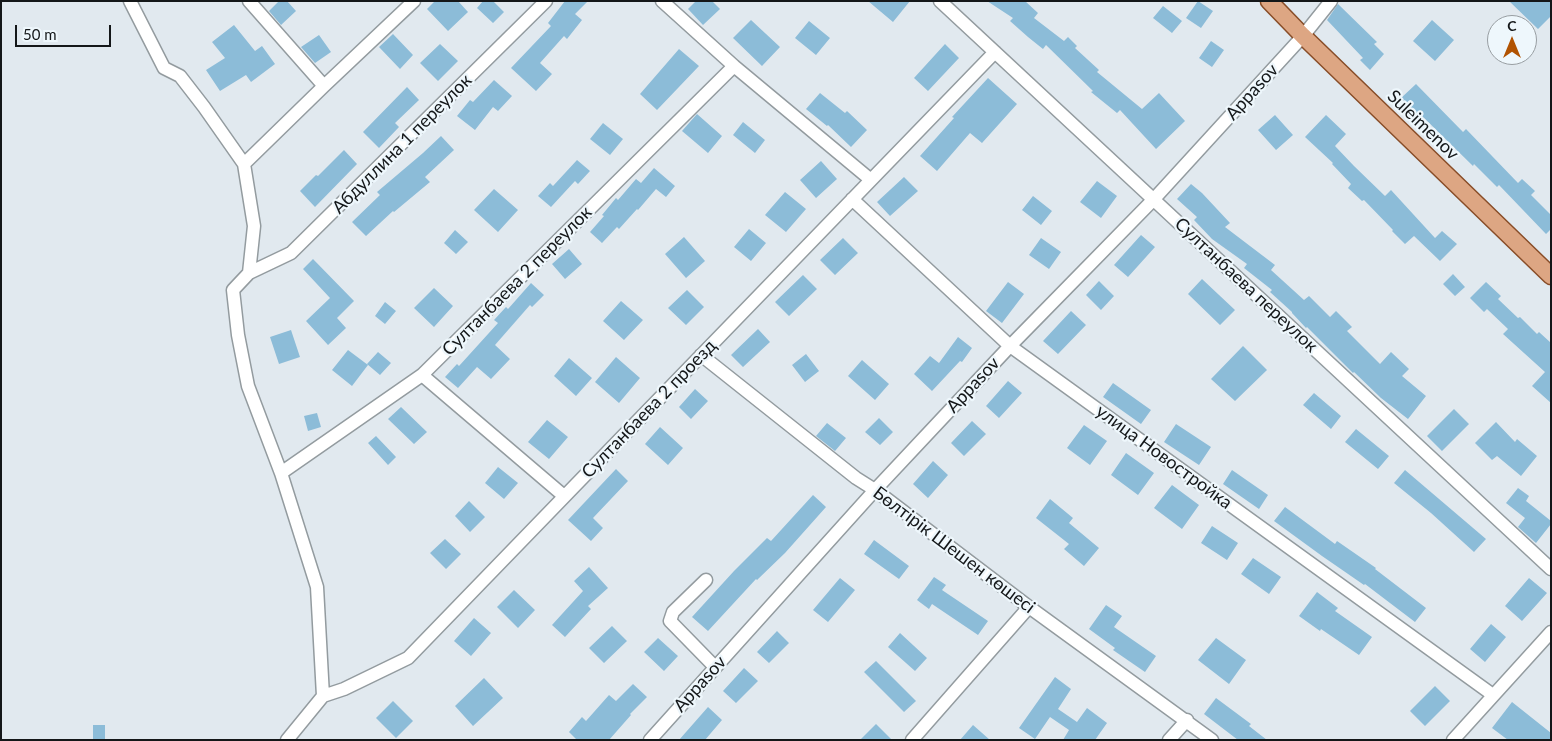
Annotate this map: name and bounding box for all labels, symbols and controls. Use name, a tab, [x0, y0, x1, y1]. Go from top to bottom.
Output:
scale bar	[18, 15, 114, 47]
north arrow	[1487, 15, 1537, 65]
text: С	[1507, 17, 1517, 34]
text: 50 m	[23, 25, 57, 43]
street label: Appasov	[1221, 59, 1283, 125]
street label: Абдуллина 1 переулок	[328, 70, 476, 218]
street label: Suleimenov	[1383, 86, 1463, 164]
street label: Султанбаева 2 переулок	[438, 202, 596, 360]
street label: Султанбаева переулок	[1170, 213, 1322, 357]
street label: Султанбаева 2 проезд	[577, 335, 721, 483]
street label: Appasov	[942, 353, 1004, 417]
street label: улица Новостройка	[1092, 400, 1236, 514]
street label: Бөлтірік Шешен көшесі	[869, 482, 1039, 618]
street label: Appasov	[669, 651, 731, 717]

